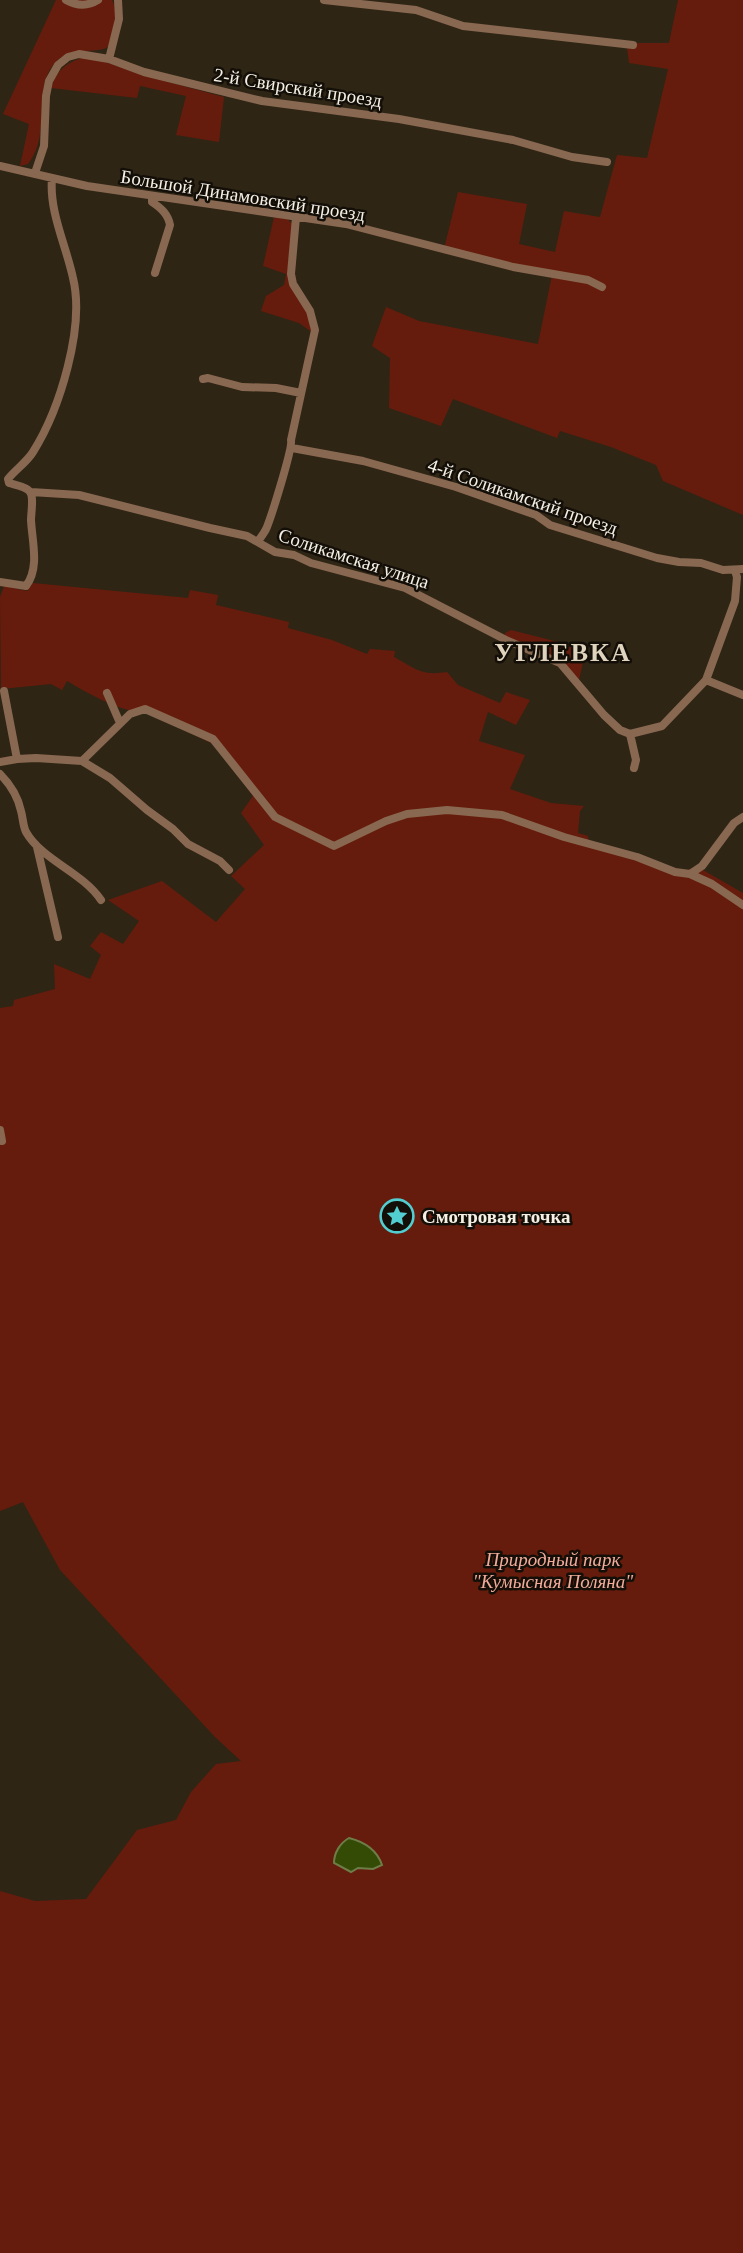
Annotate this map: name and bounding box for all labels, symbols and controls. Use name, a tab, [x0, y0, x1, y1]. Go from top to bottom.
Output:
street label: 2-й Свирский проезд	[212, 64, 384, 111]
street label: Большой Динамовский проезд	[119, 166, 367, 225]
street label: 4-й Соликамский проезд	[425, 454, 621, 539]
street label: Соликамская улица	[276, 524, 432, 593]
district label: УГЛЕВКА	[494, 638, 632, 667]
place icon: Смотровая точка	[378, 1197, 416, 1235]
place label: Смотровая точка	[422, 1206, 571, 1227]
park label: Природный парк "Кумысная Поляна"	[473, 1549, 634, 1592]

